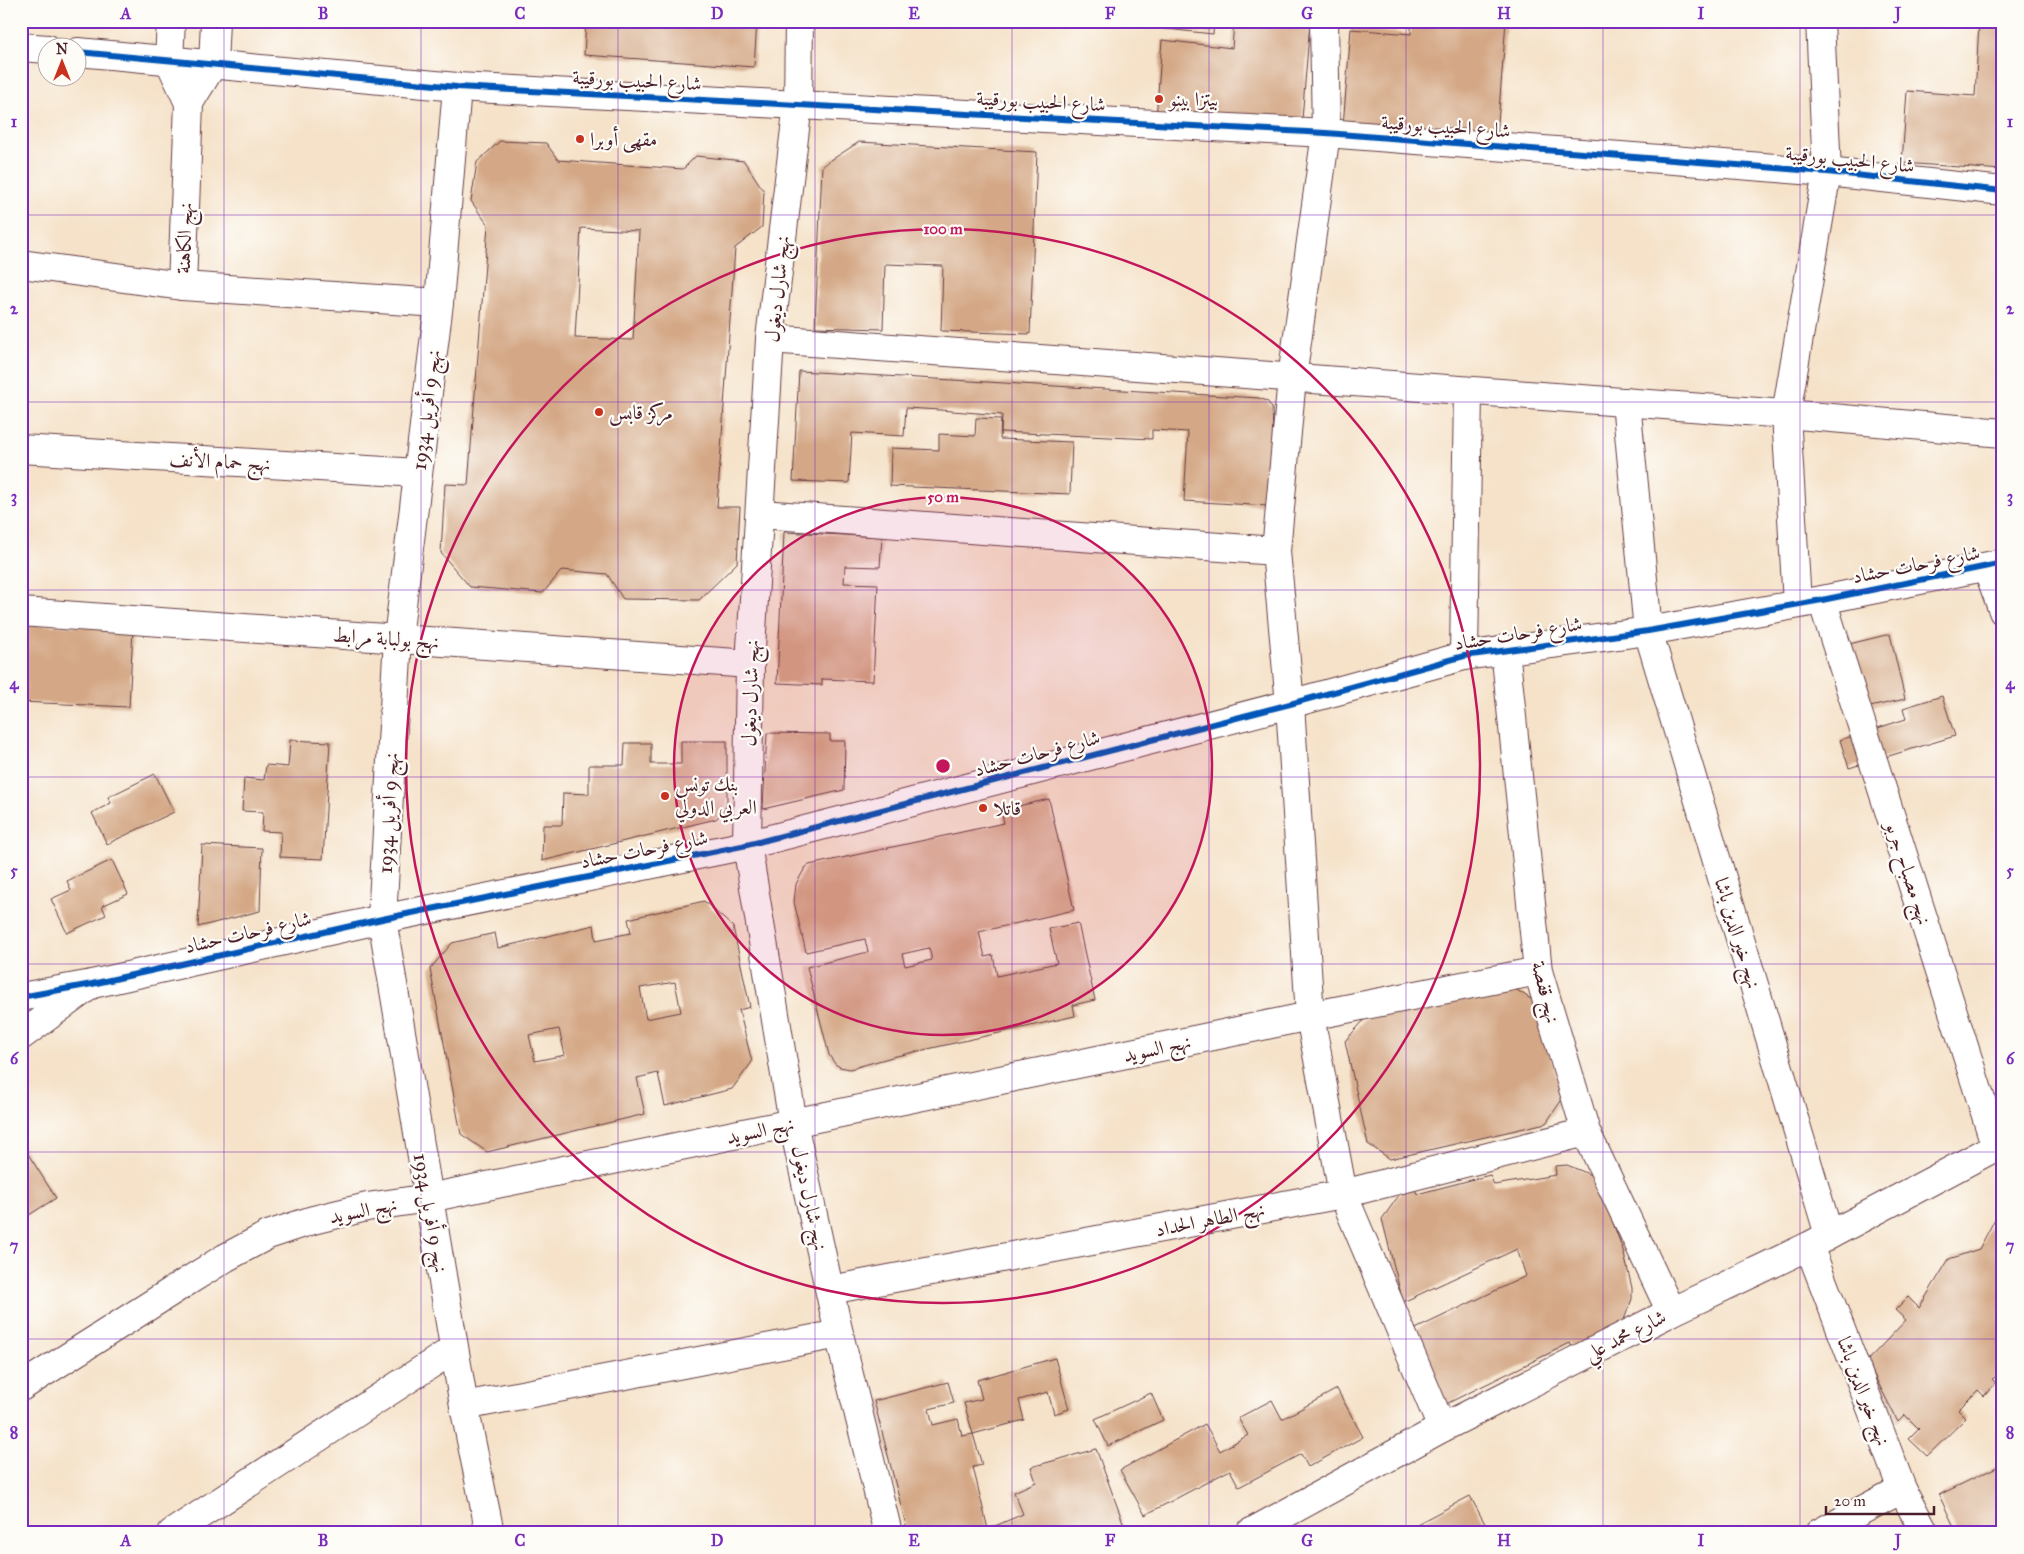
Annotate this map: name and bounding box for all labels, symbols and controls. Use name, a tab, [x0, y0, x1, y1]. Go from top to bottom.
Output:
text: A	[120, 4, 132, 23]
text: B	[318, 4, 328, 23]
text: C	[515, 4, 526, 23]
text: D	[711, 4, 724, 23]
text: E	[908, 4, 920, 23]
text: F	[1105, 4, 1116, 23]
text: G	[1301, 4, 1313, 23]
text: H	[1497, 4, 1511, 23]
text: I	[1698, 4, 1705, 23]
text: J	[1893, 4, 1902, 24]
north arrow	[38, 38, 88, 88]
text: N	[56, 41, 68, 58]
street label: شارع الحبيب بورقيبة	[571, 65, 702, 101]
street label: شارع الحبيب بورقيبة	[975, 86, 1106, 122]
place label: بيتزا بينو	[1167, 87, 1218, 112]
marker: بيتزا بينو	[1153, 93, 1165, 105]
street label: شارع الحبيب بورقيبة	[1380, 110, 1511, 148]
text: 1	[11, 112, 18, 131]
text: 1	[2007, 112, 2014, 131]
place label: مقهى أوبرا	[590, 125, 657, 153]
marker: مقهى أوبرا	[574, 133, 586, 145]
street label: شارع الحبيب بورقيبة	[1784, 140, 1916, 184]
street label: نهج الكاهنة	[171, 202, 203, 274]
text: 100 m	[923, 220, 963, 238]
street label: نهج شارل ديغول	[759, 234, 800, 344]
text: 2	[10, 299, 19, 318]
text: 2	[2006, 299, 2015, 318]
street label: نهج 9 أفريل 1934	[405, 348, 451, 472]
place label: مركز قابس	[609, 400, 673, 426]
marker: مركز قابس	[593, 406, 605, 418]
street label: نهج حمام الأنف	[168, 443, 271, 482]
text: 3	[11, 487, 17, 507]
text: 3	[2007, 487, 2013, 507]
text: 50 m	[927, 488, 959, 506]
street label: شارع فرحات حشاد	[1850, 540, 1983, 594]
street label: شارع فرحات حشاد	[1452, 611, 1585, 661]
street label: نهج بولبابة مرابط	[332, 622, 440, 660]
street label: نهج شارل ديغول	[736, 639, 770, 747]
text: 4	[10, 674, 20, 694]
text: 4	[2006, 674, 2016, 694]
street label: شارع فرحات حشاد	[971, 725, 1104, 787]
street label: نهج 9 أفريل 1934	[371, 752, 409, 875]
centre of rings	[934, 757, 952, 775]
place label: بنك تونس العربي الدولي	[675, 772, 757, 823]
marker: بنك تونس العربي الدولي	[659, 790, 671, 802]
place label: قاتلا	[993, 796, 1021, 820]
marker: قاتلا	[977, 802, 989, 814]
street label: نهج مصباح جربو	[1875, 817, 1937, 929]
street label: شارع فرحات حشاد	[578, 825, 711, 879]
text: 5	[10, 861, 18, 880]
text: 5	[2006, 861, 2014, 880]
street label: نهج خير الدين باشا	[1704, 875, 1766, 993]
street label: شارع فرحات حشاد	[182, 906, 315, 964]
street label: نهج قفصة	[1521, 958, 1565, 1027]
street label: نهج السويد	[1121, 1029, 1194, 1073]
text: 6	[10, 1049, 19, 1068]
text: 6	[2006, 1049, 2015, 1068]
street label: نهج السويد	[724, 1111, 797, 1155]
street label: نهج شارل ديغول	[781, 1143, 833, 1254]
street label: نهج 9 أفريل 1934	[403, 1151, 455, 1276]
street label: نهج السويد	[327, 1192, 400, 1234]
street label: نهج الطاهر الحداد	[1153, 1197, 1268, 1247]
text: 7	[10, 1236, 19, 1255]
text: 7	[2006, 1236, 2015, 1255]
street label: شارع محمد علي	[1580, 1304, 1673, 1373]
street label: نهج خير الدين باشا	[1827, 1333, 1896, 1451]
text: 8	[10, 1423, 18, 1442]
text: 8	[2006, 1423, 2014, 1442]
scale bar	[1826, 1484, 1934, 1516]
text: 20 m	[1834, 1492, 1866, 1510]
text: A	[120, 1531, 132, 1550]
text: B	[318, 1531, 328, 1550]
text: C	[515, 1531, 526, 1550]
text: D	[711, 1531, 724, 1550]
text: E	[908, 1531, 920, 1550]
text: F	[1105, 1531, 1116, 1550]
text: G	[1301, 1531, 1313, 1550]
text: H	[1497, 1531, 1511, 1550]
text: I	[1698, 1531, 1705, 1550]
text: J	[1893, 1531, 1902, 1551]

